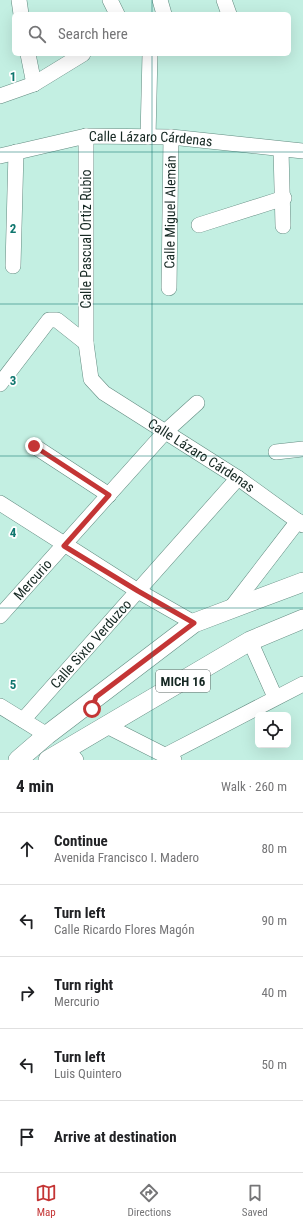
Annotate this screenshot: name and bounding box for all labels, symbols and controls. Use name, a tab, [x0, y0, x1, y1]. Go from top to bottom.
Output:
search box	[12, 12, 291, 56]
icon: search	[26, 23, 48, 45]
text: Search here	[58, 25, 128, 43]
text: 1	[10, 69, 16, 84]
street label: Calle Lázaro Cárdenas	[89, 128, 213, 149]
street label: Calle Miguel Alemán	[161, 155, 179, 269]
street label: Calle Pascual Ortiz Rubio	[78, 169, 94, 309]
text: 2	[10, 221, 17, 236]
text: 3	[10, 373, 16, 388]
street label: Calle Lázaro Cárdenas	[145, 415, 258, 495]
route end	[25, 437, 43, 455]
text: 4	[10, 525, 17, 540]
street label: Mercurio	[10, 556, 55, 603]
street label: Calle Sixto Verduzco	[47, 596, 134, 691]
road number: MICH 16	[156, 670, 210, 692]
text: 5	[10, 677, 17, 692]
route start	[83, 700, 101, 718]
map controls	[255, 712, 291, 748]
button: locate	[255, 712, 291, 748]
text: 4 min	[16, 776, 54, 796]
text: Walk · 260 m	[221, 779, 287, 794]
text: Continue	[54, 832, 108, 850]
icon: ahead	[16, 838, 38, 860]
text: 80 m	[261, 841, 287, 856]
text: Avenida Francisco I. Madero	[54, 850, 199, 865]
text: Turn left	[54, 904, 105, 922]
icon: left	[16, 910, 38, 932]
text: 90 m	[261, 913, 287, 928]
text: Calle Ricardo Flores Magón	[54, 922, 194, 937]
text: Turn right	[54, 976, 113, 994]
icon: right	[16, 982, 38, 1004]
text: 40 m	[261, 985, 287, 1000]
text: Mercurio	[54, 994, 100, 1009]
text: Turn left	[54, 1048, 105, 1066]
icon: left	[16, 1054, 38, 1076]
text: 50 m	[261, 1057, 287, 1072]
text: Luis Quintero	[54, 1066, 122, 1081]
icon: arrive	[16, 1126, 38, 1148]
text: Arrive at destination	[54, 1128, 177, 1146]
tab: Map	[35, 1182, 57, 1219]
tab: Directions	[127, 1182, 171, 1219]
tab: Saved	[242, 1182, 268, 1219]

